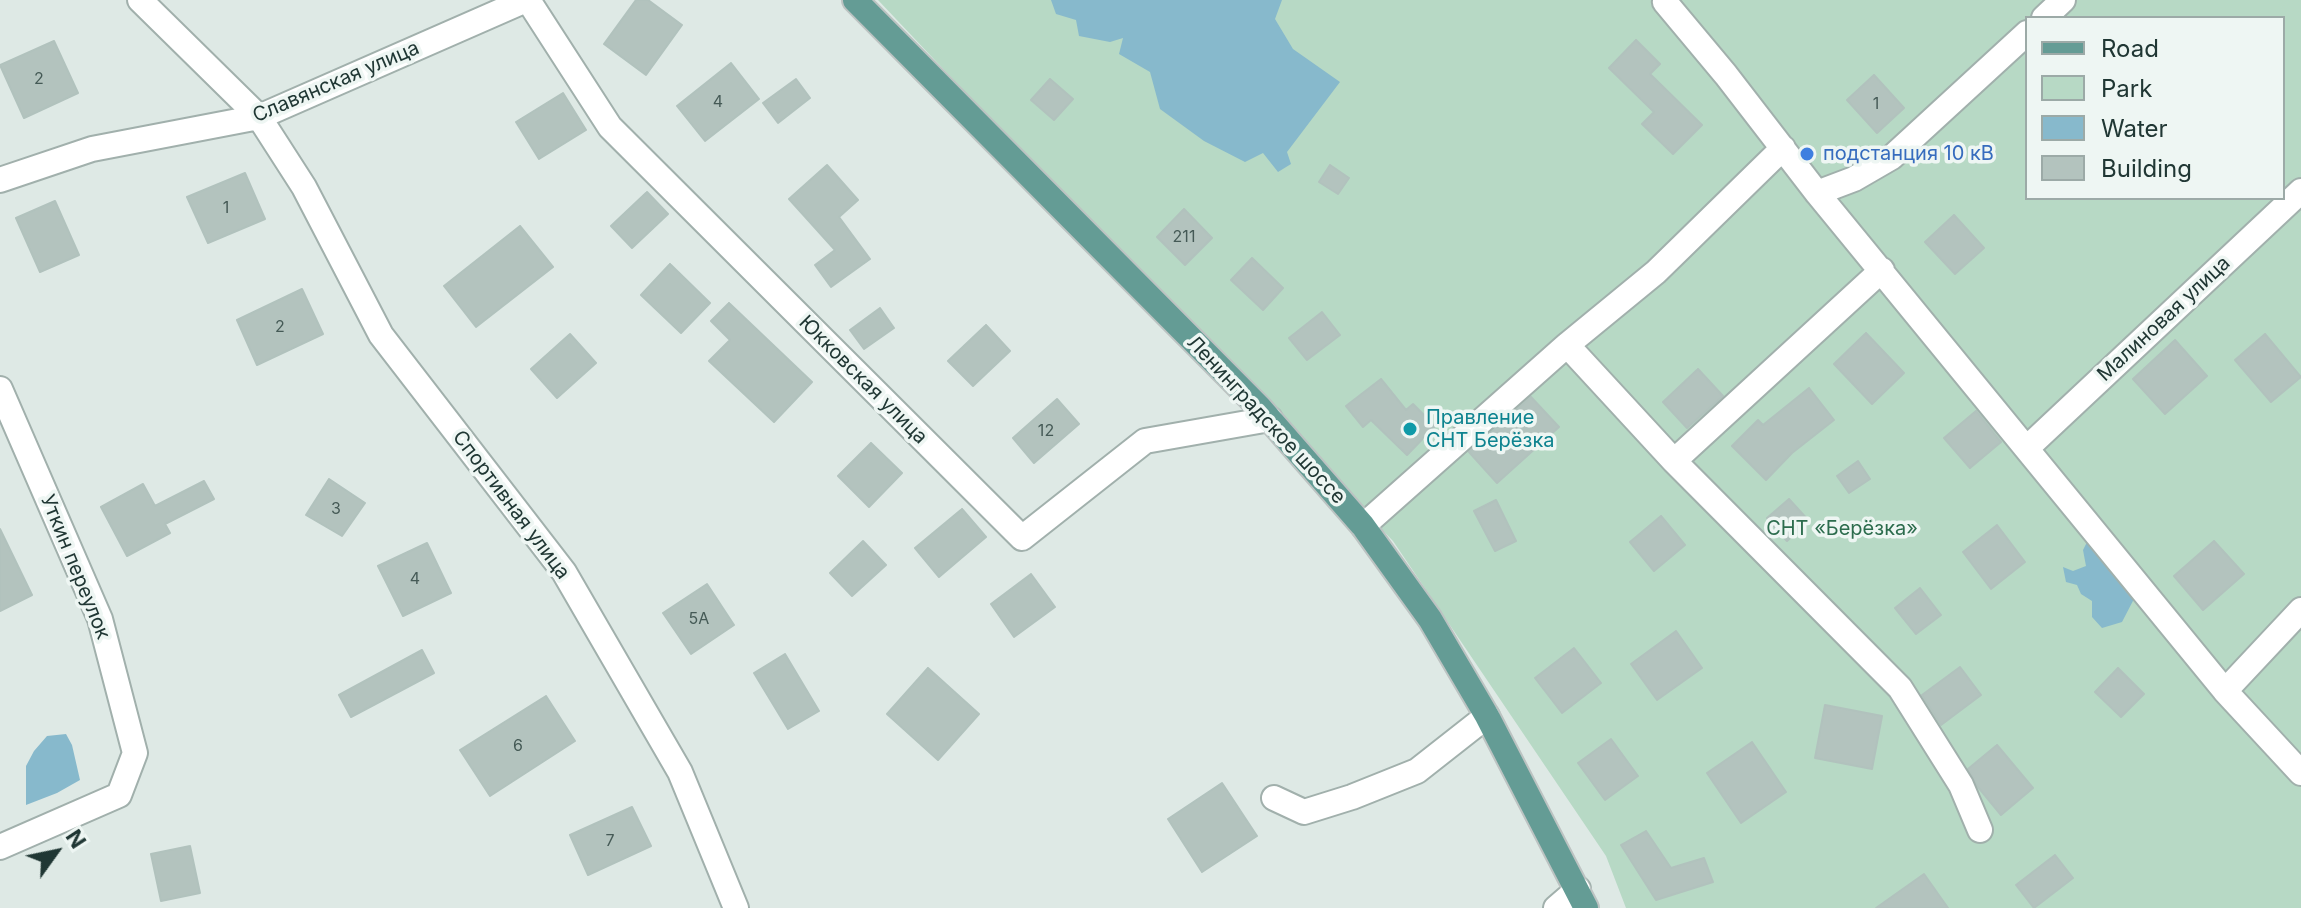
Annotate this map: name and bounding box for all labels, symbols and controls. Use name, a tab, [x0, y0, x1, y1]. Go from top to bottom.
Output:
legend	[2025, 16, 2285, 200]
text: Road	[2101, 34, 2159, 63]
street label: Славянская улица	[249, 36, 423, 128]
house number: 2	[34, 69, 44, 89]
text: Park	[2101, 74, 2152, 103]
house number: 4	[713, 92, 723, 112]
house number: 1	[1873, 94, 1879, 114]
text: Water	[2101, 114, 2168, 143]
place label: подстанция 10 кВ	[1823, 142, 1994, 166]
marker: подстанция 10 кВ	[1798, 145, 1816, 163]
text: Building	[2101, 154, 2192, 183]
house number: 1	[223, 198, 229, 218]
house number: 211	[1173, 227, 1195, 247]
street label: Малиновая улица	[2093, 251, 2235, 387]
street label: Юкковская улица	[794, 311, 932, 449]
house number: 2	[275, 317, 285, 337]
street label: Ленинградское шоссе	[1182, 331, 1350, 509]
place label: Правление СНТ Берёзка	[1426, 406, 1554, 453]
marker: Правление СНТ Берёзка	[1401, 420, 1419, 438]
house number: 12	[1038, 421, 1054, 441]
street label: Спортивная улица	[447, 426, 575, 584]
street label: Уткин переулок	[35, 491, 115, 643]
house number: 3	[331, 499, 341, 519]
park label: СНТ «Берёзка»	[1766, 517, 1918, 541]
house number: 4	[410, 569, 420, 589]
house number: 5А	[689, 609, 709, 629]
house number: 6	[513, 736, 523, 756]
north arrow	[16, 812, 96, 892]
text: N	[61, 825, 92, 853]
house number: 7	[605, 831, 615, 851]

